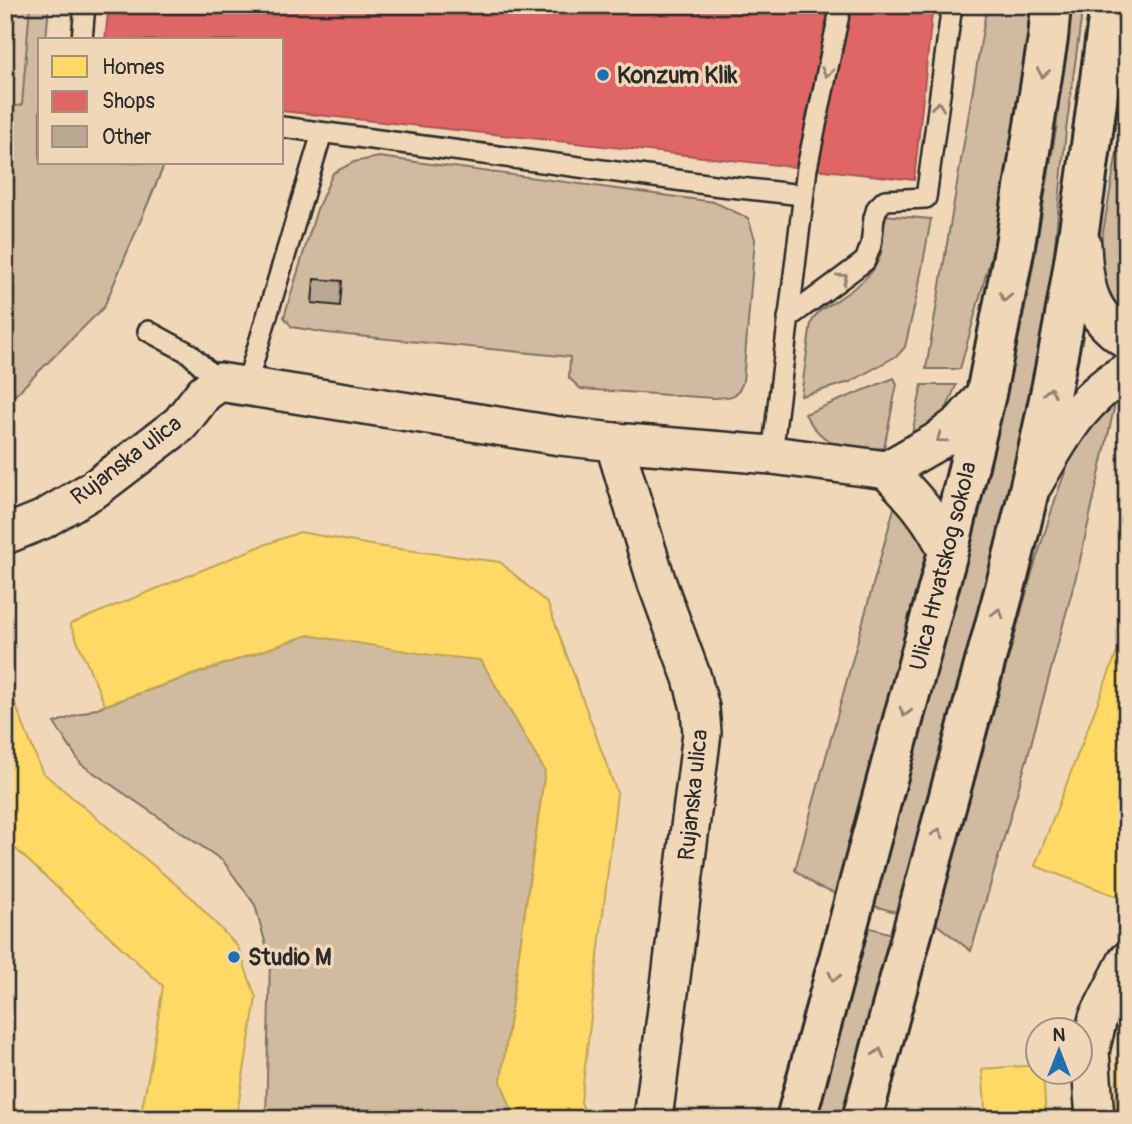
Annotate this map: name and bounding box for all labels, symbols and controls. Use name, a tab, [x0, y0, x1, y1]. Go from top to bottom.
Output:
legend	[38, 38, 284, 164]
text: Homes	[102, 54, 165, 81]
place label: Konzum Klik	[617, 61, 738, 90]
one-way arrow	[821, 66, 836, 78]
marker: Konzum Klik	[595, 67, 611, 83]
one-way arrow	[1036, 67, 1051, 79]
text: Shops	[102, 88, 155, 115]
one-way arrow	[931, 100, 946, 112]
text: Other	[102, 124, 152, 151]
one-way arrow	[835, 274, 848, 286]
one-way arrow	[999, 291, 1014, 303]
one-way arrow	[1041, 386, 1056, 398]
street label: Rujanska ulica	[65, 409, 187, 511]
one-way arrow	[936, 429, 949, 442]
street label: Ulica Hrvatskog sokola	[903, 459, 983, 673]
one-way arrow	[990, 608, 1004, 620]
one-way arrow	[899, 706, 913, 718]
street label: Rujanska ulica	[672, 728, 714, 862]
one-way arrow	[930, 827, 944, 839]
place label: Studio M	[248, 943, 332, 972]
marker: Studio M	[226, 949, 242, 965]
one-way arrow	[828, 971, 842, 983]
north arrow	[1024, 1016, 1094, 1086]
text: N	[1053, 1023, 1066, 1047]
one-way arrow	[871, 1047, 886, 1059]

